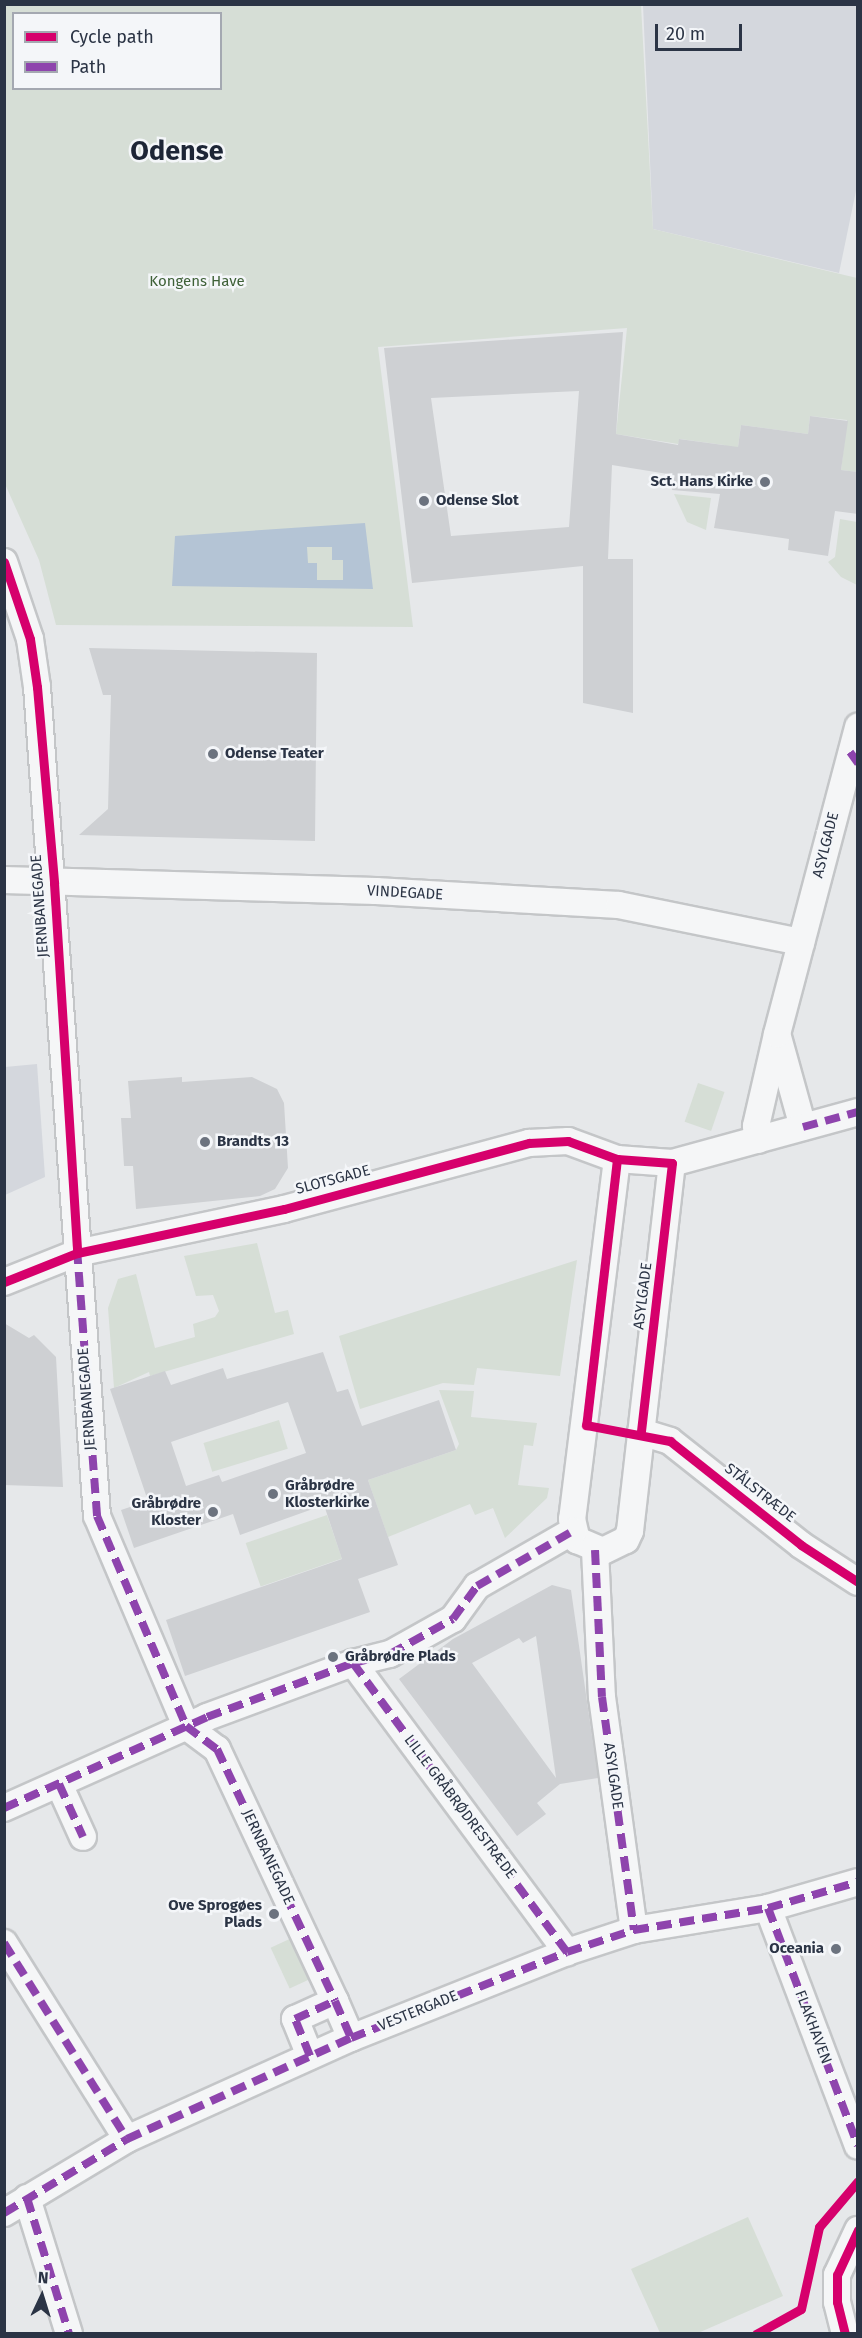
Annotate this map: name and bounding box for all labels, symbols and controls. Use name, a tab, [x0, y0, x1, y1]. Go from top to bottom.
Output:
legend	[12, 12, 222, 90]
scale bar	[658, 12, 745, 50]
text: 20 m	[666, 23, 705, 45]
text: Cycle path	[70, 26, 154, 48]
text: Path	[70, 56, 106, 78]
district label: Odense	[130, 136, 224, 168]
park label: Kongens Have	[149, 273, 245, 291]
place label: Sct. Hans Kirke	[650, 473, 753, 491]
marker: Sct. Hans Kirke	[758, 475, 772, 489]
place label: Odense Slot	[436, 492, 519, 510]
marker: Odense Slot	[417, 494, 431, 508]
place label: Odense Teater	[225, 745, 324, 763]
marker: Odense Teater	[206, 747, 220, 761]
street label: ASYLGADE	[809, 810, 843, 880]
street label: JERNBANEGADE	[27, 854, 53, 958]
street label: VINDEGADE	[366, 882, 444, 904]
place label: Brandts 13	[217, 1133, 289, 1151]
marker: Brandts 13	[198, 1135, 212, 1149]
street label: SLOTSGADE	[294, 1161, 372, 1199]
street label: ASYLGADE	[630, 1262, 656, 1330]
street label: JERNBANEGADE	[74, 1347, 100, 1451]
street label: STÅLSTRÆDE	[721, 1460, 799, 1526]
place label: Gråbrødre Klosterkirke	[285, 1476, 370, 1511]
marker: Gråbrødre Klosterkirke	[266, 1487, 280, 1501]
place label: Gråbrødre Kloster	[131, 1494, 201, 1529]
marker: Gråbrødre Kloster	[206, 1505, 220, 1519]
place label: Gråbrødre Plads	[345, 1648, 456, 1666]
marker: Gråbrødre Plads	[326, 1650, 340, 1664]
street label: LILLE GRÅBRØDRESTRÆDE	[400, 1731, 520, 1883]
street label: ASYLGADE	[599, 1741, 627, 1811]
street label: JERNBANEGADE	[238, 1806, 298, 1908]
place label: Ove Sprogøes Plads	[168, 1896, 262, 1931]
marker: Ove Sprogøes Plads	[267, 1907, 281, 1921]
place label: Oceania	[769, 1940, 824, 1958]
marker: Oceania	[829, 1942, 843, 1956]
street label: VESTERGADE	[375, 1987, 461, 2035]
street label: FLAKHAVEN	[791, 1988, 835, 2066]
north arrow	[12, 2266, 72, 2326]
text: N	[37, 2268, 49, 2287]

